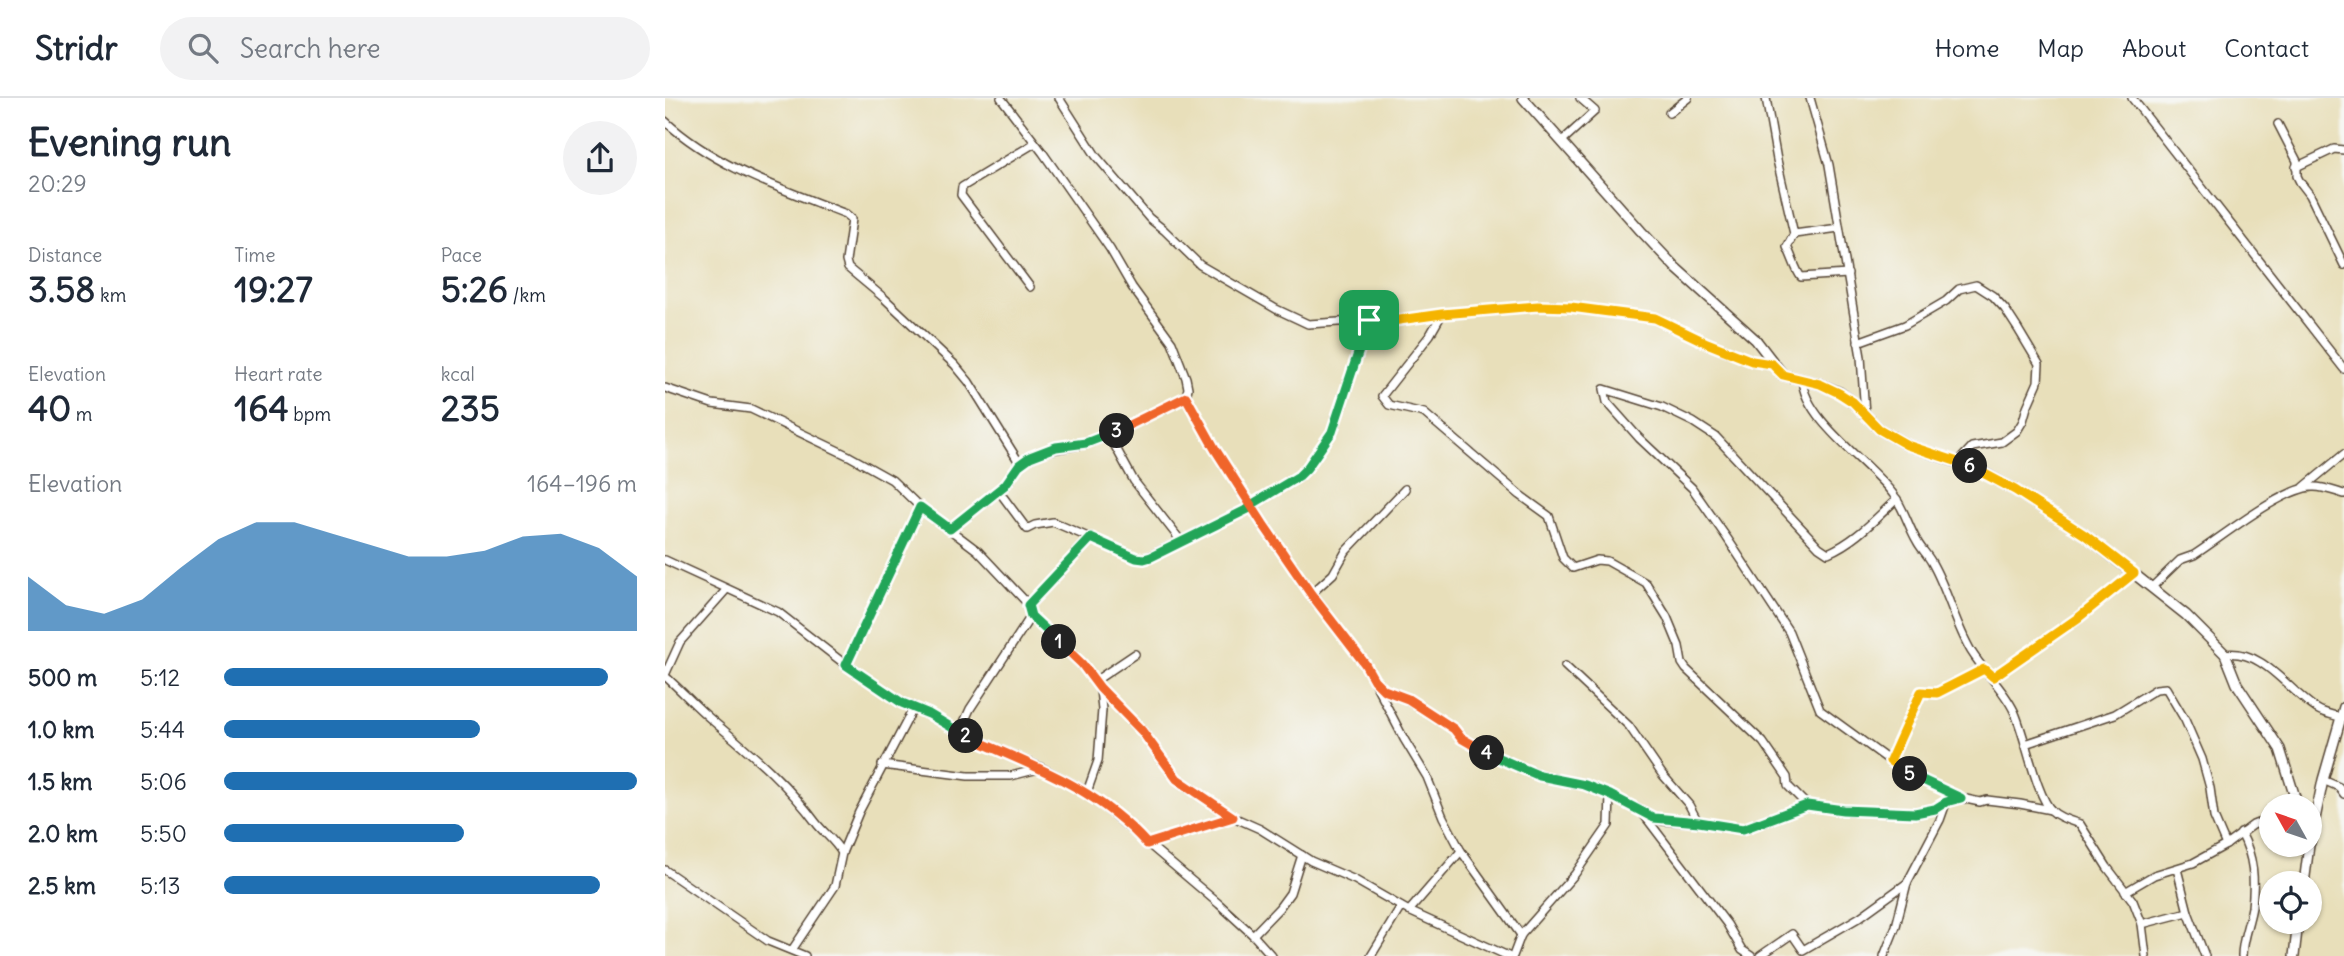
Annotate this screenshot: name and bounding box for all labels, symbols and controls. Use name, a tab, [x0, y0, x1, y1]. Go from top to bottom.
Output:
search box	[160, 17, 650, 80]
text: Stridr	[35, 27, 118, 69]
icon: search	[184, 29, 222, 67]
text: Search here	[240, 32, 381, 65]
text: Home	[1935, 33, 1999, 63]
text: Map	[2037, 33, 2084, 63]
text: About	[2122, 33, 2186, 63]
text: Contact	[2224, 33, 2309, 63]
text: Evening run	[28, 119, 231, 166]
button: share	[563, 121, 637, 195]
text: 20:29	[28, 169, 87, 198]
text: Distance	[28, 243, 102, 267]
text: Time	[234, 243, 275, 267]
text: Pace	[441, 243, 482, 267]
text: 3.58	[28, 267, 95, 311]
text: 19:27	[234, 267, 313, 311]
text: 5:26	[441, 267, 508, 311]
text: km	[95, 283, 126, 307]
text: /km	[508, 283, 546, 307]
pin	[1339, 290, 1399, 350]
icon: arrive	[1350, 301, 1388, 339]
text: Elevation	[28, 362, 106, 386]
text: Heart rate	[234, 362, 322, 386]
text: kcal	[441, 362, 475, 386]
text: 40	[28, 386, 71, 430]
text: 164	[234, 386, 289, 430]
text: 235	[441, 386, 500, 430]
text: m	[71, 402, 92, 426]
text: bpm	[289, 402, 331, 426]
pin: 3	[1099, 414, 1135, 448]
text: 3	[1111, 418, 1122, 442]
pin: 6	[1953, 448, 1987, 484]
text: 6	[1964, 453, 1975, 477]
text: Elevation	[28, 469, 122, 498]
text: 164–196 m	[527, 469, 637, 498]
pin: 1	[1041, 624, 1077, 660]
text: 1	[1055, 629, 1062, 653]
text: 500 m	[28, 663, 97, 692]
text: 5:12	[140, 663, 180, 692]
text: 1.0 km	[28, 715, 94, 744]
text: 5:44	[140, 715, 185, 744]
pin: 2	[949, 718, 983, 754]
text: 2	[960, 723, 971, 747]
pin: 4	[1469, 736, 1505, 770]
text: 4	[1481, 740, 1492, 764]
pin: 5	[1893, 756, 1927, 792]
text: 5	[1904, 761, 1915, 785]
text: 1.5 km	[28, 767, 93, 796]
text: 5:06	[140, 767, 187, 796]
north arrow	[2259, 794, 2322, 858]
map controls	[2259, 794, 2322, 934]
text: 2.0 km	[28, 819, 98, 848]
text: 5:50	[140, 819, 187, 848]
text: 2.5 km	[28, 871, 96, 900]
text: 5:13	[140, 871, 181, 900]
button: locate	[2259, 871, 2322, 934]

